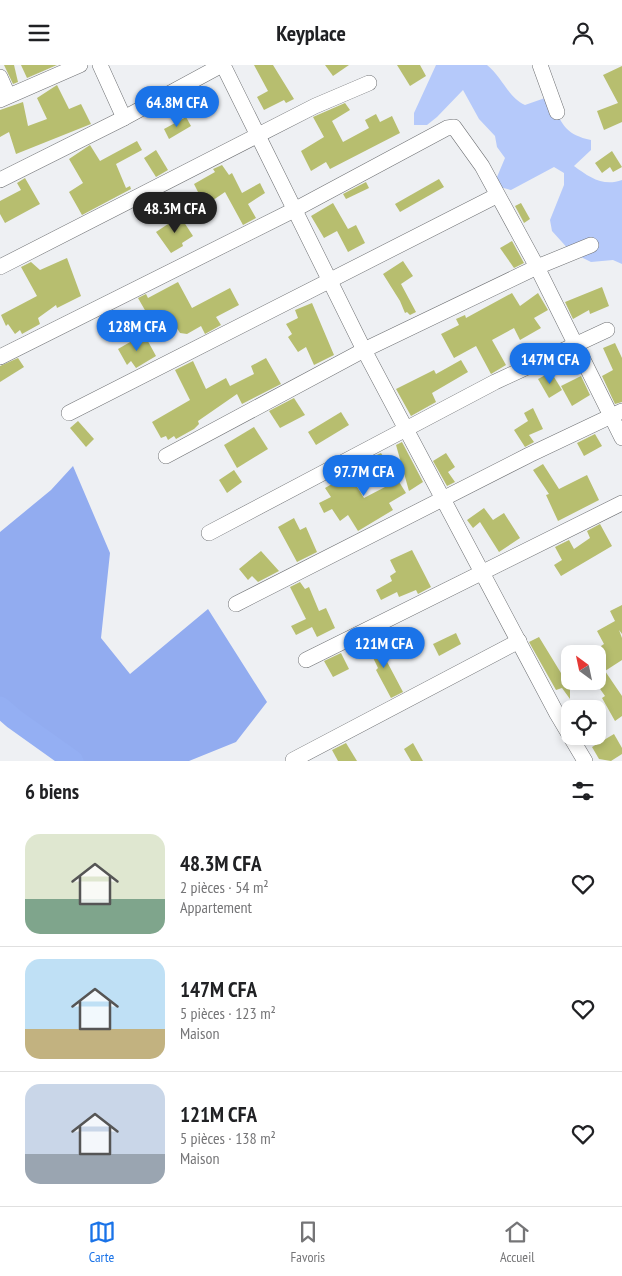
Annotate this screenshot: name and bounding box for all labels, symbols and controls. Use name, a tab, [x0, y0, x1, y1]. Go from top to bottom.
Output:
icon: menu	[25, 19, 53, 47]
text: Keyplace	[276, 19, 346, 47]
icon: person	[569, 19, 597, 47]
pin: 64.8M CFA	[120, 85, 234, 128]
text: 64.8M CFA	[146, 92, 208, 112]
pin: 48.3M CFA	[118, 191, 232, 234]
text: 48.3M CFA	[144, 198, 206, 218]
pin: 128M CFA	[85, 309, 189, 352]
text: 128M CFA	[108, 316, 166, 336]
pin: 147M CFA	[498, 343, 602, 385]
text: 147M CFA	[521, 349, 579, 369]
pin: 97.7M CFA	[307, 455, 421, 497]
text: 97.7M CFA	[334, 461, 394, 481]
pin: 121M CFA	[332, 627, 436, 669]
text: 121M CFA	[355, 633, 413, 653]
north arrow	[561, 645, 606, 690]
map controls	[561, 645, 606, 745]
button: locate	[561, 700, 606, 745]
icon: filters	[569, 777, 597, 805]
text: 6 biens	[25, 778, 79, 805]
text: 48.3M CFA	[180, 850, 261, 877]
icon: home	[65, 854, 125, 914]
icon: heart	[569, 870, 597, 898]
text: 2 pièces · 54 m²	[180, 877, 269, 897]
text: Appartement	[180, 897, 252, 917]
text: 147M CFA	[180, 976, 257, 1003]
icon: home	[65, 979, 125, 1039]
icon: heart	[569, 995, 597, 1023]
text: 5 pièces · 123 m²	[180, 1003, 276, 1023]
text: Maison	[180, 1023, 219, 1043]
text: 121M CFA	[180, 1101, 257, 1128]
icon: home	[65, 1104, 125, 1164]
icon: heart	[569, 1120, 597, 1148]
text: 5 pièces · 138 m²	[180, 1128, 276, 1148]
text: Maison	[180, 1148, 219, 1168]
tab: Carte	[88, 1218, 116, 1266]
tab: Favoris	[291, 1218, 325, 1266]
tab: Accueil	[500, 1218, 534, 1266]

